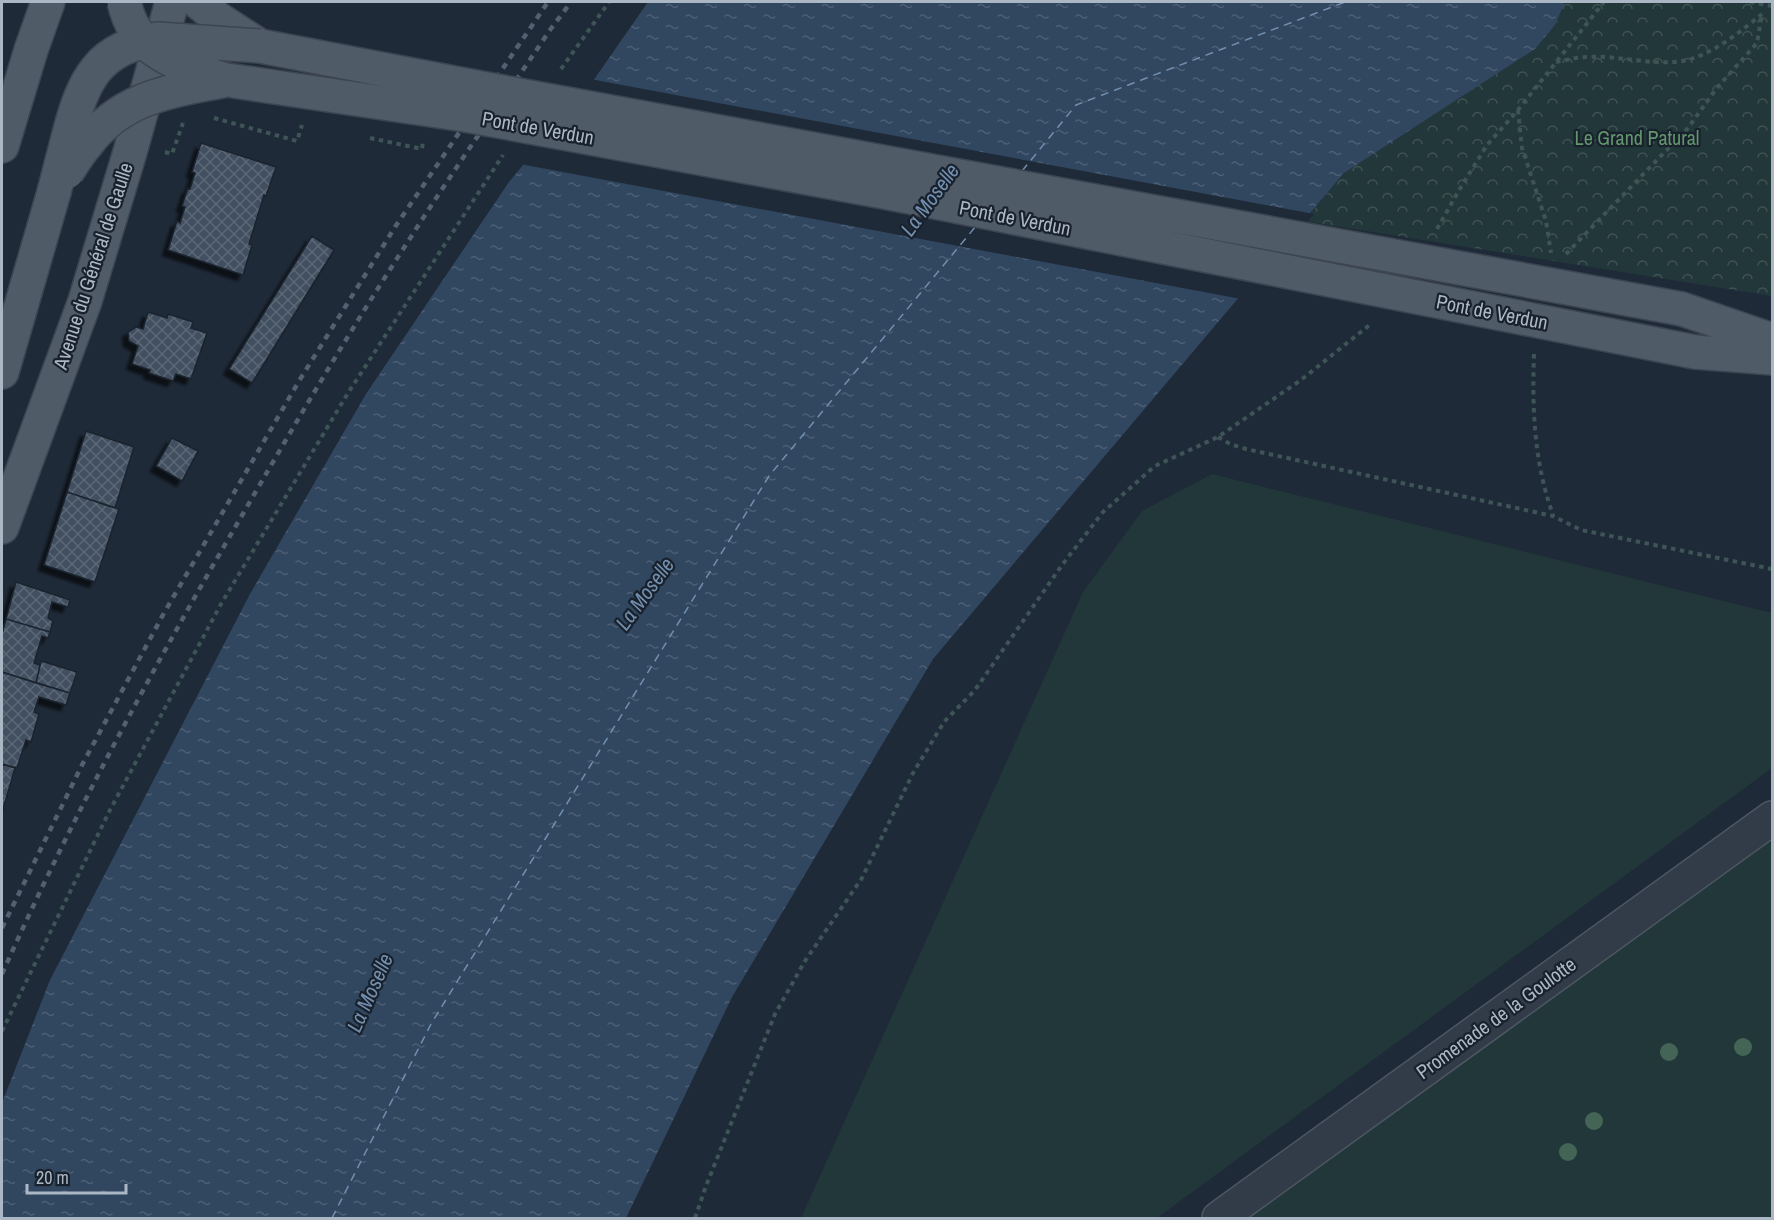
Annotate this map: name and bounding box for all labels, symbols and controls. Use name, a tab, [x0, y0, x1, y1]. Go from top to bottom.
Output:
street label: Pont de Verdun	[480, 104, 596, 151]
park label: Le Grand Patural	[1575, 124, 1699, 151]
water label: La Moselle	[893, 158, 966, 242]
street label: Avenue du Général de Gaulle	[46, 159, 139, 374]
street label: Pont de Verdun	[957, 193, 1073, 242]
street label: Pont de Verdun	[1434, 287, 1550, 336]
water label: La Moselle	[608, 552, 681, 636]
water label: La Moselle	[339, 949, 400, 1037]
street label: Promenade de la Goulotte	[1410, 950, 1581, 1085]
scale bar	[27, 1157, 126, 1195]
text: 20 m	[36, 1165, 69, 1190]

